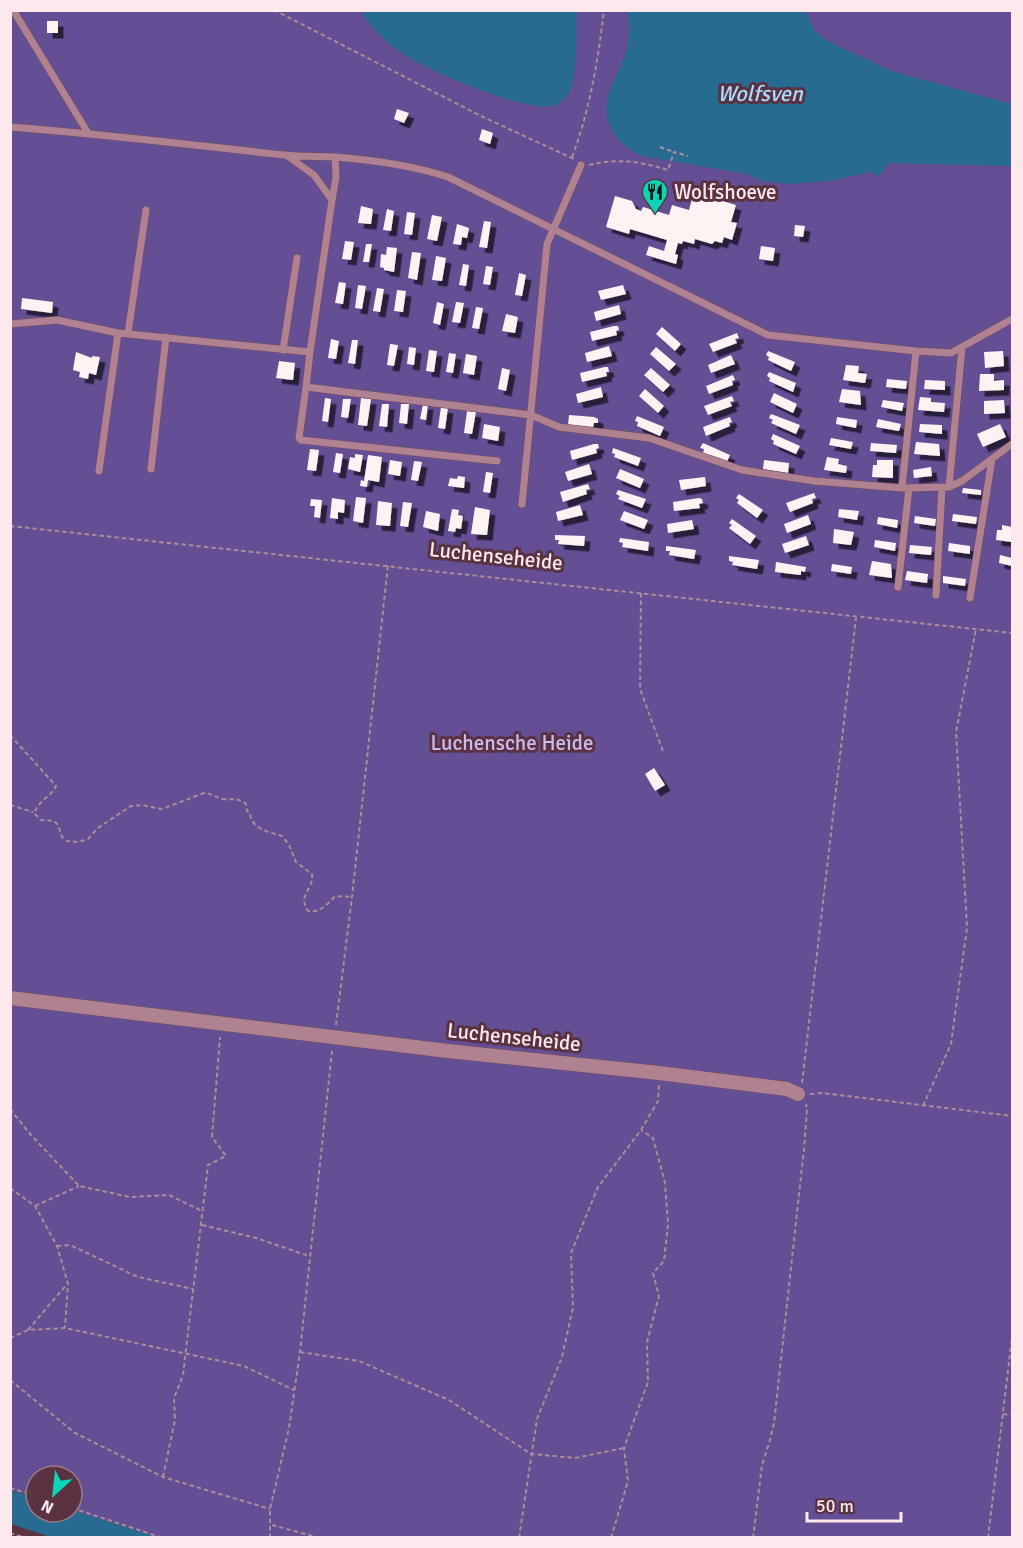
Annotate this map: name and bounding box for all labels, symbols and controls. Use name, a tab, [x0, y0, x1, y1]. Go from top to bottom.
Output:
water label: Wolfsven	[717, 80, 804, 107]
restaurant icon: Wolfshoeve	[640, 177, 670, 215]
place label: Wolfshoeve	[674, 179, 777, 205]
street label: Luchenseheide	[428, 536, 564, 576]
park label: Luchensche Heide	[431, 730, 593, 756]
street label: Luchenseheide	[446, 1017, 582, 1057]
north arrow	[24, 1464, 84, 1524]
scale bar	[807, 1485, 902, 1523]
text: N	[38, 1495, 57, 1518]
text: 50 m	[816, 1495, 854, 1517]

